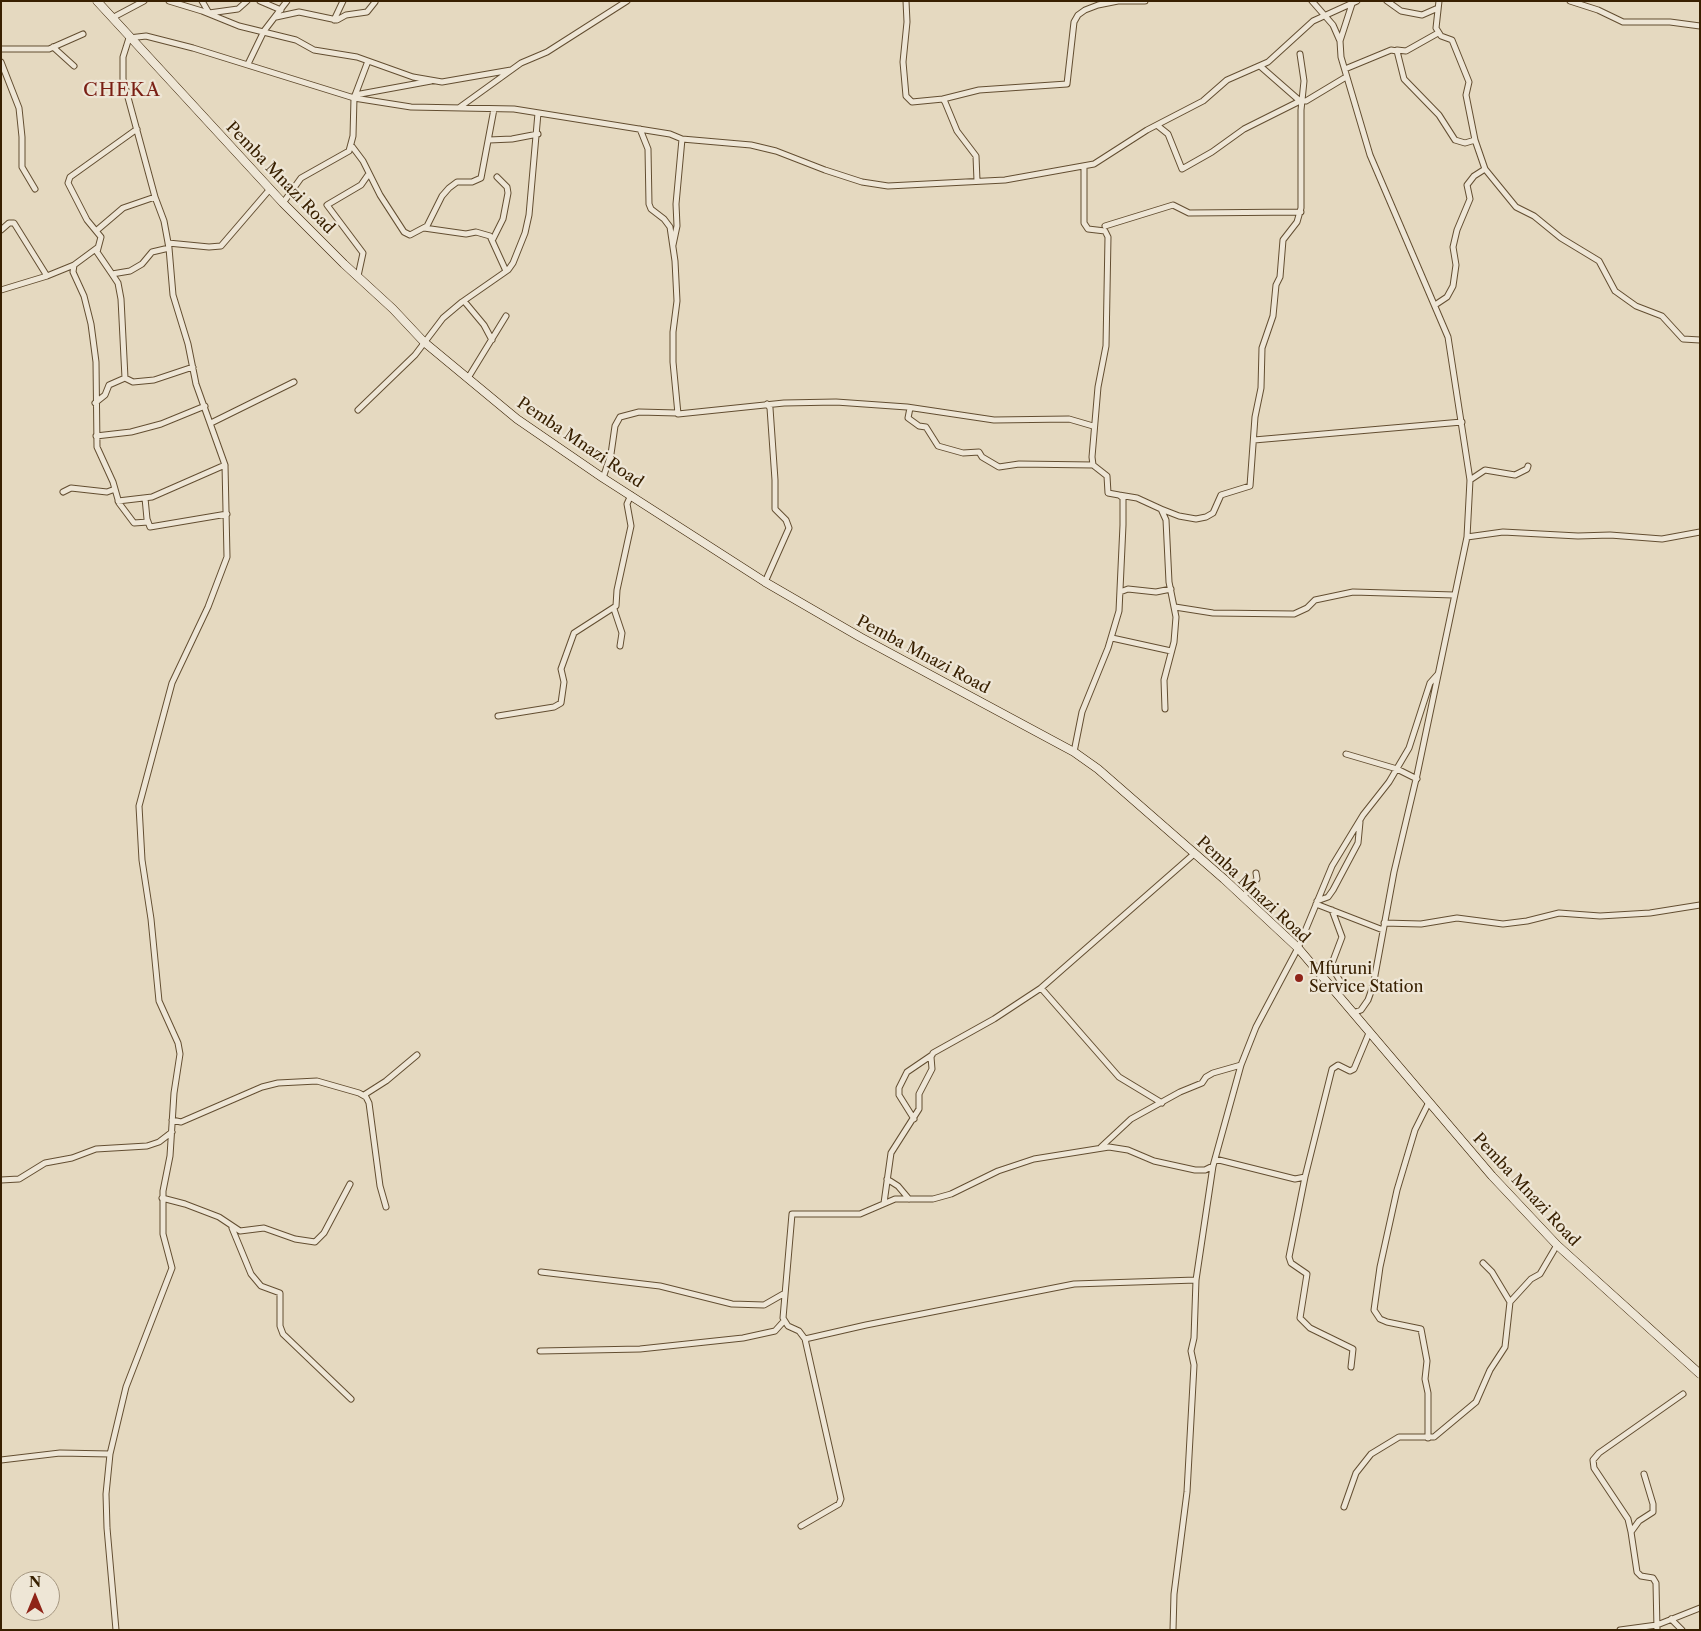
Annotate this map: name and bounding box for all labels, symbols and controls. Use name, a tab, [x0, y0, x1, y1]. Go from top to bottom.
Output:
district label: CHEKA	[82, 80, 162, 102]
street label: Pemba Mnazi Road	[222, 118, 338, 238]
street label: Pemba Mnazi Road	[513, 394, 647, 492]
street label: Pemba Mnazi Road	[853, 612, 993, 698]
street label: Pemba Mnazi Road	[1192, 833, 1314, 947]
place label: Mfuruni Service Station	[1309, 959, 1423, 997]
marker: Mfuruni Service Station	[1293, 972, 1305, 984]
street label: Pemba Mnazi Road	[1469, 1129, 1583, 1251]
north arrow	[10, 1571, 60, 1621]
text: N	[29, 1573, 41, 1591]

